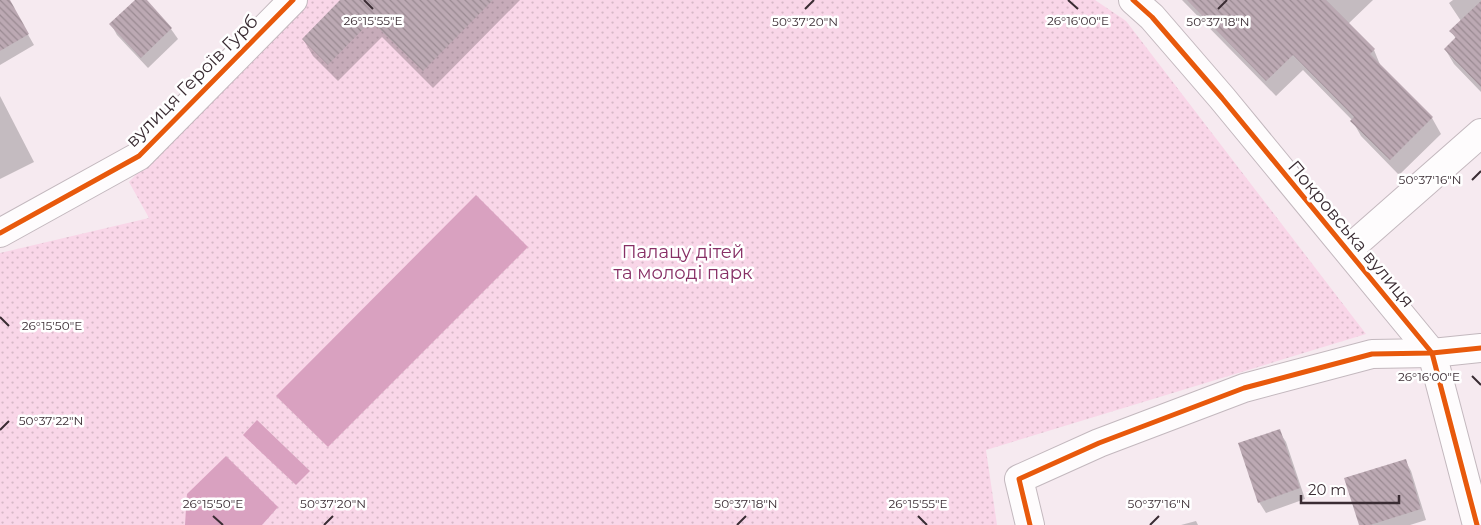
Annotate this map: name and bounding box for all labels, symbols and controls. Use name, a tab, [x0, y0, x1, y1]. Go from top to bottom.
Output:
street label: вулиця Героїв Гурб	[121, 10, 263, 152]
text: 26°15'55"E	[343, 13, 403, 28]
text: 26°16'00"E	[1047, 13, 1109, 28]
text: 50°37'20"N	[772, 14, 838, 29]
text: 50°37'18"N	[1186, 14, 1250, 29]
street label: Покровська вулиця	[1283, 156, 1419, 312]
text: 50°37'16"N	[1399, 172, 1461, 187]
park label: Палацу дітей та молоді парк	[614, 241, 753, 284]
text: 26°15'50"E	[22, 318, 82, 333]
text: 26°16'00"E	[1398, 369, 1460, 384]
text: 50°37'22"N	[19, 413, 83, 428]
scale bar	[1301, 472, 1398, 504]
text: 20 m	[1308, 480, 1346, 499]
text: 26°15'50"E	[183, 496, 243, 511]
text: 50°37'20"N	[300, 496, 366, 511]
text: 50°37'18"N	[714, 496, 778, 511]
text: 26°15'55"E	[888, 496, 948, 511]
text: 50°37'16"N	[1128, 496, 1190, 511]

